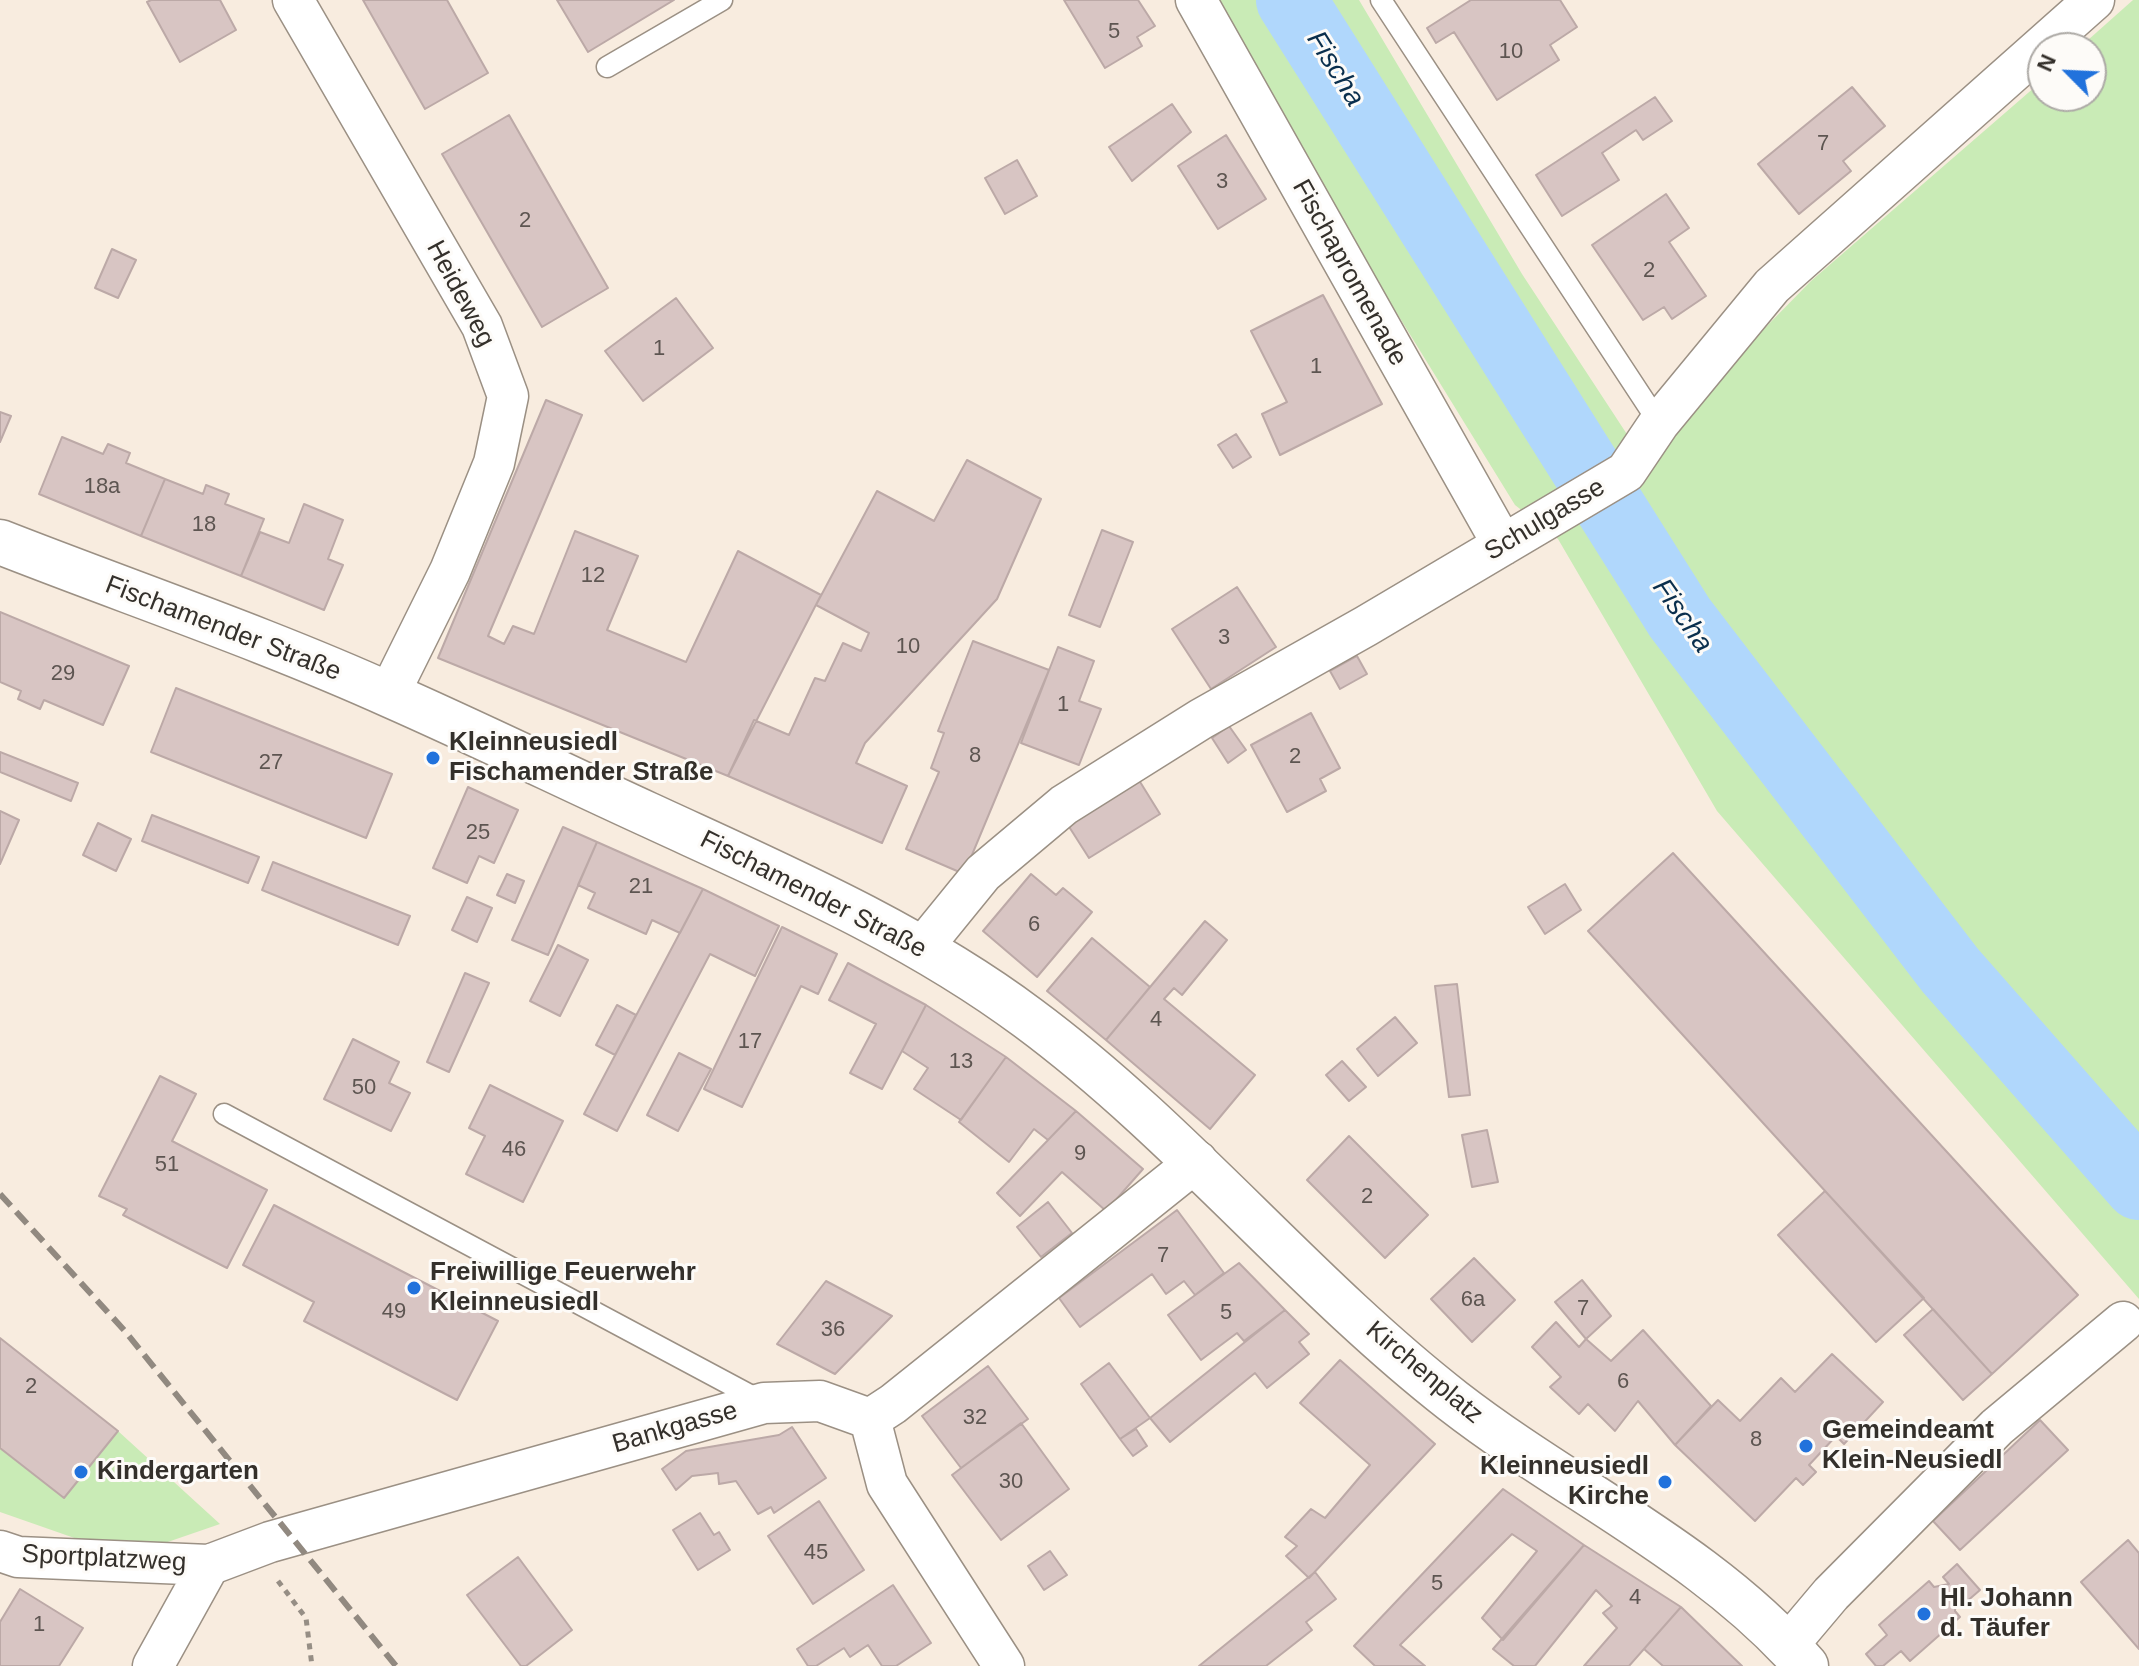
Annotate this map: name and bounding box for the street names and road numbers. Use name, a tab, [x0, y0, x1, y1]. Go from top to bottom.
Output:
street label: Fischapromenade	[1285, 174, 1413, 372]
street label: Heideweg	[419, 236, 501, 352]
street label: Schulgasse	[1479, 472, 1611, 568]
street label: Fischamender Straße	[101, 570, 345, 688]
street label: Fischamender Straße	[695, 824, 931, 966]
street label: Kirchenplatz	[1359, 1315, 1489, 1431]
street label: Bankgasse	[609, 1395, 741, 1461]
street label: Sportplatzweg	[21, 1539, 187, 1579]

